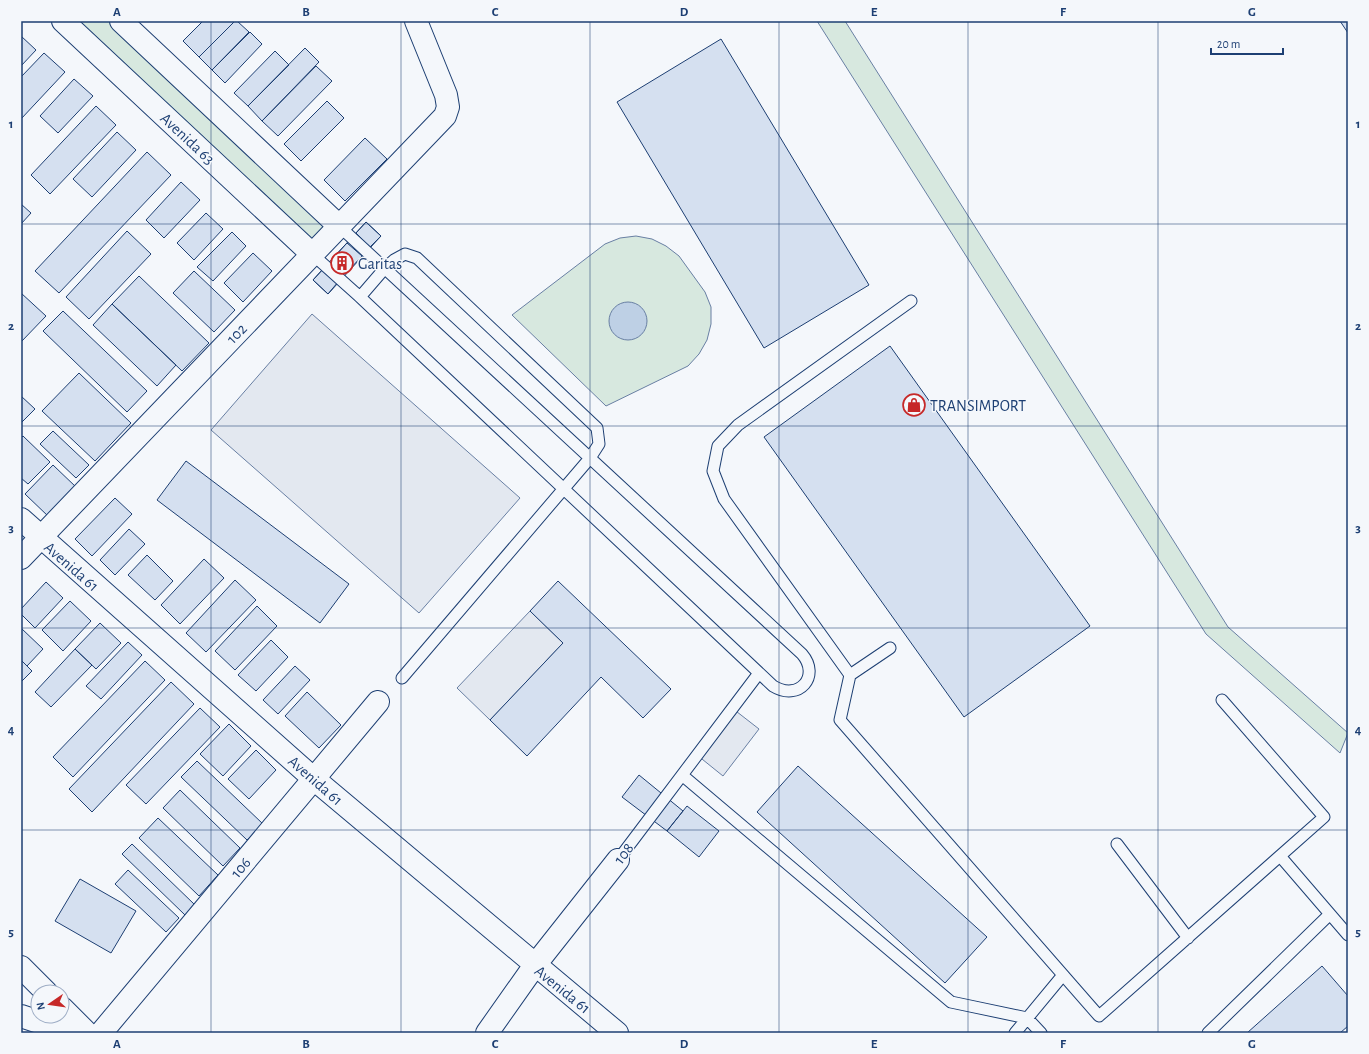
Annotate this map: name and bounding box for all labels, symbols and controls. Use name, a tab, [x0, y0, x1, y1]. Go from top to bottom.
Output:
text: A	[113, 6, 121, 19]
text: B	[302, 6, 310, 19]
text: C	[492, 6, 499, 19]
text: D	[680, 6, 689, 19]
text: E	[871, 6, 878, 19]
text: F	[1060, 6, 1067, 19]
text: G	[1248, 6, 1256, 19]
scale bar	[1211, 30, 1283, 56]
text: 20 m	[1217, 38, 1240, 50]
street label: Avenida 63	[157, 110, 217, 168]
text: 1	[9, 118, 13, 131]
text: 1	[1356, 118, 1360, 131]
building icon: Garitas	[329, 250, 355, 276]
place label: Garitas	[358, 256, 402, 272]
text: 2	[8, 320, 14, 333]
text: 2	[1355, 320, 1361, 333]
street label: 102	[224, 321, 250, 347]
shop icon: TRANSIMPORT	[901, 392, 927, 418]
place label: TRANSIMPORT	[930, 398, 1026, 414]
text: 3	[8, 522, 14, 535]
text: 3	[1355, 522, 1361, 535]
street label: Avenida 61	[41, 539, 102, 595]
text: 4	[8, 724, 15, 737]
text: 4	[1355, 724, 1362, 737]
street label: Avenida 61	[285, 753, 346, 809]
street label: 108	[611, 840, 637, 867]
street label: 106	[228, 854, 254, 881]
text: 5	[8, 926, 14, 939]
text: 5	[1355, 926, 1361, 939]
street label: Avenida 61	[532, 963, 593, 1017]
north arrow	[30, 984, 70, 1024]
text: N	[35, 1001, 47, 1011]
text: A	[113, 1038, 121, 1051]
text: B	[302, 1038, 310, 1051]
text: C	[492, 1038, 499, 1051]
text: D	[680, 1038, 689, 1051]
text: E	[871, 1038, 878, 1051]
text: F	[1060, 1038, 1067, 1051]
text: G	[1248, 1038, 1256, 1051]

